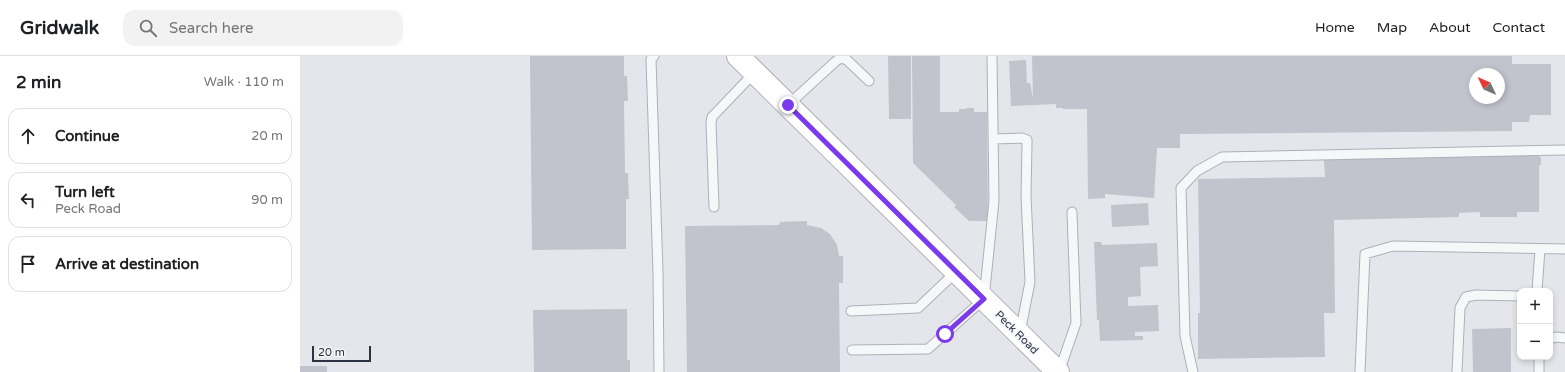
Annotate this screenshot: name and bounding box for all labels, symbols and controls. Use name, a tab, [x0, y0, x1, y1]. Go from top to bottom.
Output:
search box	[123, 10, 403, 46]
text: Gridwalk	[20, 17, 99, 39]
icon: search	[137, 17, 159, 39]
text: Search here	[169, 19, 253, 37]
text: Home	[1315, 19, 1355, 36]
text: Map	[1377, 19, 1407, 36]
text: About	[1429, 19, 1471, 36]
text: Contact	[1493, 19, 1545, 36]
north arrow	[1469, 68, 1505, 104]
text: 2 min	[16, 72, 61, 93]
text: Walk · 110 m	[204, 74, 284, 90]
route end	[779, 96, 797, 114]
icon: ahead	[17, 125, 39, 147]
text: Continue	[55, 127, 119, 145]
text: 20 m	[251, 128, 283, 144]
text: Turn left	[55, 183, 115, 201]
icon: left	[17, 189, 39, 211]
text: 90 m	[251, 192, 283, 208]
text: Peck Road	[55, 201, 121, 217]
icon: arrive	[17, 253, 39, 275]
text: Arrive at destination	[55, 255, 199, 273]
map controls	[1517, 288, 1553, 360]
button: +	[1517, 288, 1553, 324]
street label: Peck Road	[992, 308, 1041, 357]
button: −	[1517, 324, 1553, 360]
route start	[936, 325, 954, 343]
scale bar	[312, 344, 371, 363]
text: 20 m	[318, 346, 345, 359]

